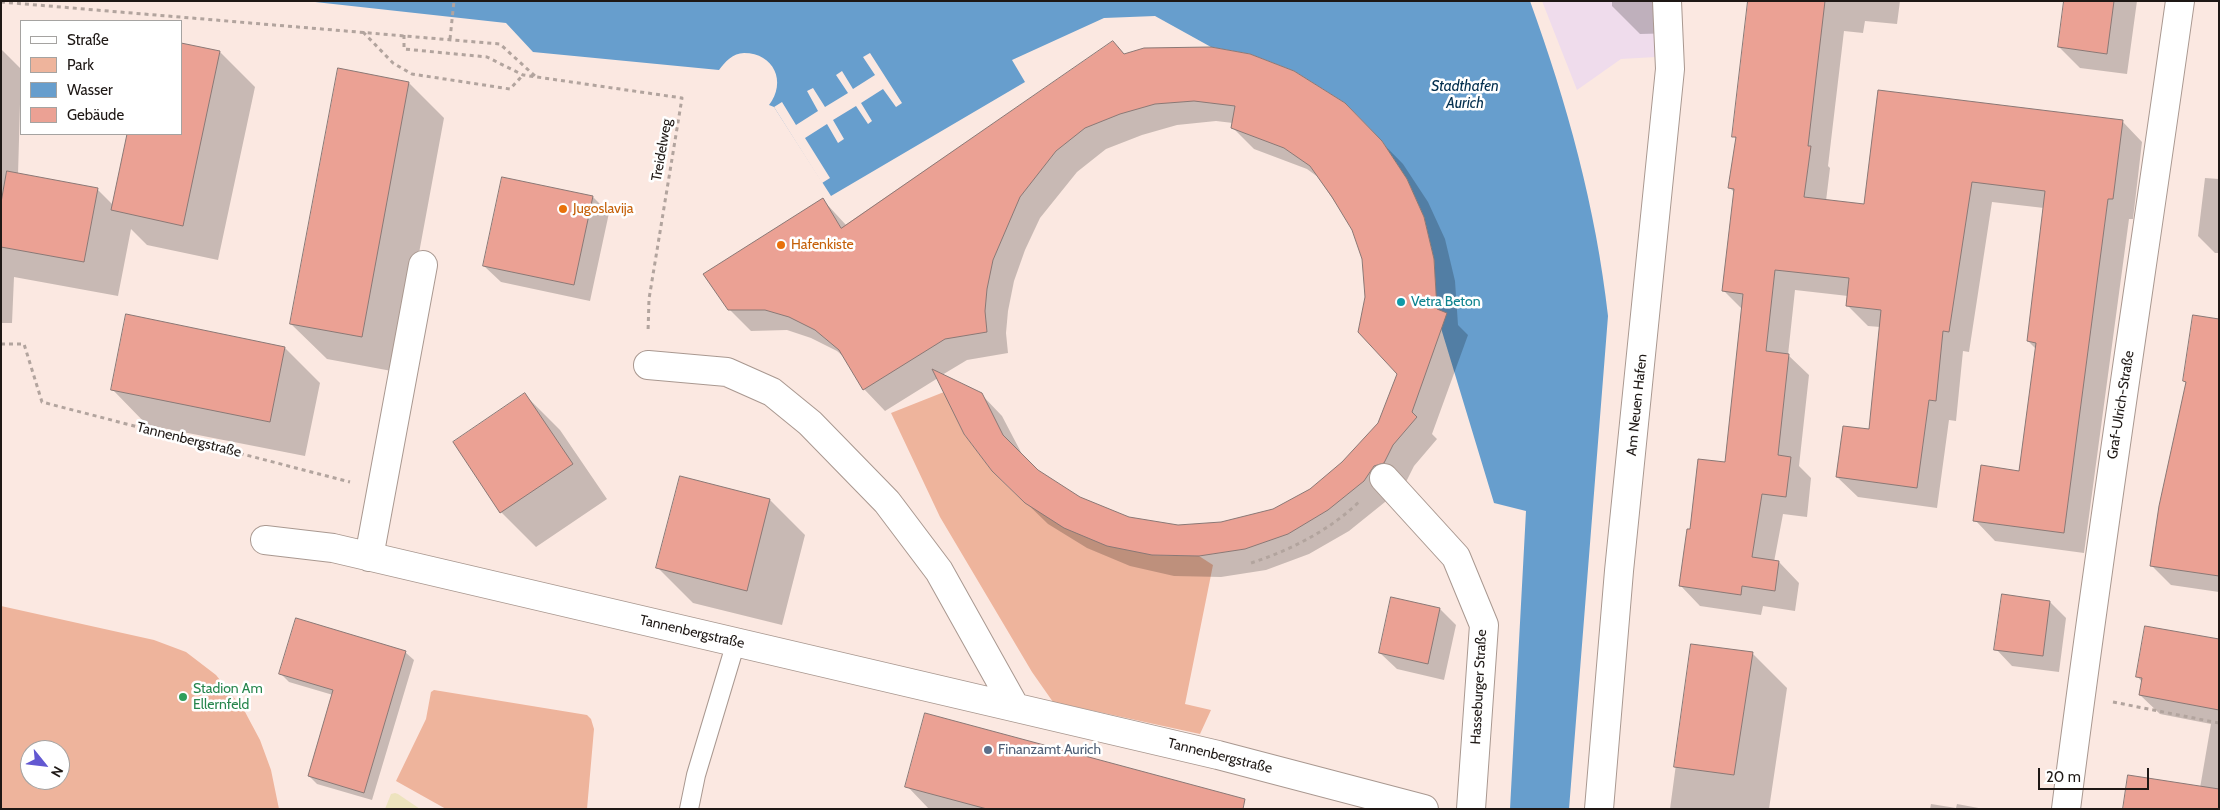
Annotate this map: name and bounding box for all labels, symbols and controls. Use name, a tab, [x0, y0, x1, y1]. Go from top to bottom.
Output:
legend	[20, 20, 182, 135]
text: Straße	[67, 31, 109, 49]
text: Park	[67, 56, 94, 74]
water label: Stadthafen Aurich	[1431, 78, 1499, 113]
text: Wasser	[67, 81, 113, 99]
text: Gebäude	[67, 106, 124, 124]
street label: Treidelweg	[648, 118, 676, 182]
place label: Jugoslavija	[573, 201, 634, 217]
marker: Jugoslavija	[557, 203, 569, 215]
place label: Hafenkiste	[791, 237, 854, 253]
marker: Hafenkiste	[775, 239, 787, 251]
place label: Vetra Beton	[1411, 294, 1480, 310]
marker: Vetra Beton	[1395, 296, 1407, 308]
street label: Graf-Ulrich-Straße	[2104, 349, 2138, 461]
street label: Am Neuen Hafen	[1623, 353, 1651, 457]
street label: Tannenbergstraße	[135, 419, 243, 461]
street label: Tannenbergstraße	[638, 612, 746, 652]
street label: Hasseburger Straße	[1468, 629, 1490, 745]
place label: Stadion Am Ellernfeld	[193, 681, 263, 714]
marker: Stadion Am Ellernfeld	[177, 691, 189, 703]
street label: Tannenbergstraße	[1166, 735, 1274, 777]
north arrow	[20, 740, 70, 790]
place label: Finanzamt Aurich	[998, 742, 1101, 758]
marker: Finanzamt Aurich	[982, 744, 994, 756]
scale bar	[2040, 758, 2151, 790]
text: N	[47, 763, 68, 780]
text: 20 m	[2046, 768, 2081, 786]

